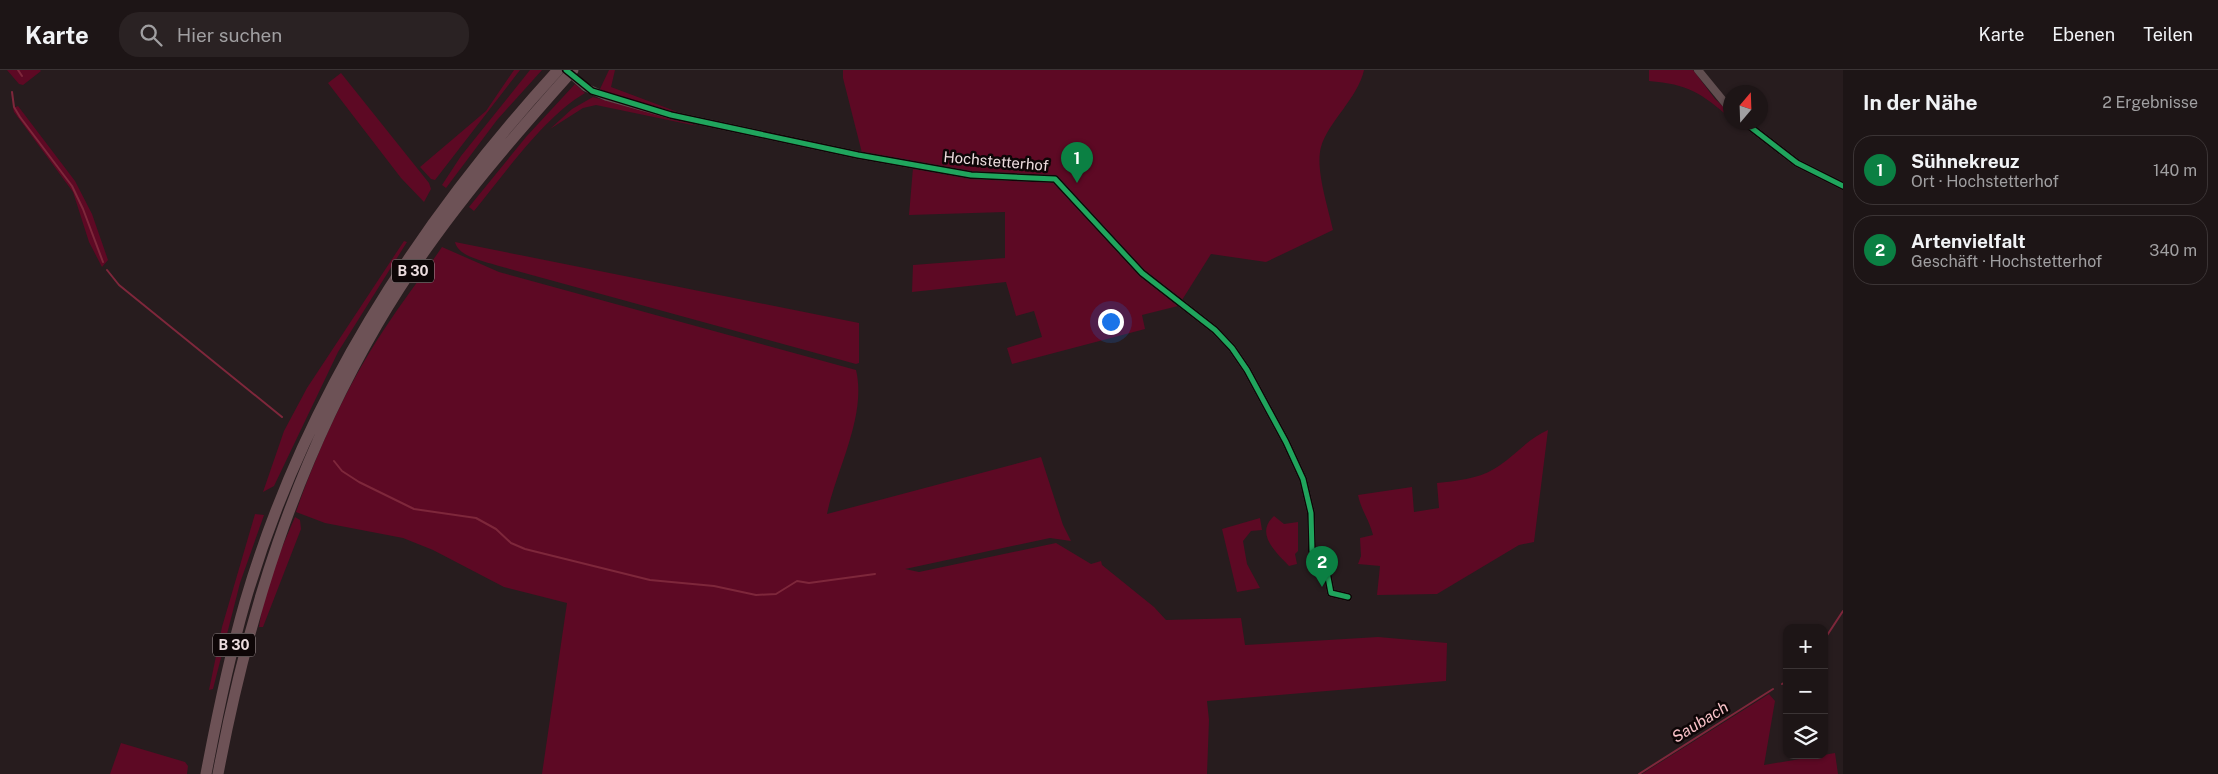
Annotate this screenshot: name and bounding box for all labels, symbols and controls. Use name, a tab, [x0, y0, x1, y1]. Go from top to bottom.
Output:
search box	[119, 12, 469, 57]
text: Karte	[25, 21, 89, 49]
icon: search	[137, 21, 165, 49]
text: Hier suchen	[177, 24, 282, 46]
text: Karte	[1979, 24, 2024, 45]
text: Ebenen	[2052, 24, 2115, 45]
text: Teilen	[2143, 24, 2193, 45]
north arrow	[1723, 85, 1768, 130]
text: In der Nähe	[1863, 90, 1978, 115]
text: 2 Ergebnisse	[2102, 93, 2198, 112]
pin: 1	[1061, 142, 1093, 183]
street label: Hochstetterhof	[943, 148, 1049, 174]
text: Sühnekreuz	[1911, 150, 2019, 172]
text: 1	[1877, 161, 1883, 180]
text: 140 m	[2153, 161, 2197, 180]
text: Ort · Hochstetterhof	[1911, 172, 2059, 191]
text: Artenvielfalt	[1911, 230, 2026, 252]
text: 2	[1875, 241, 1885, 260]
text: 340 m	[2149, 241, 2197, 260]
text: Geschäft · Hochstetterhof	[1911, 252, 2102, 271]
road number: B 30	[392, 260, 434, 282]
your location	[1098, 309, 1124, 335]
pin: 2	[1306, 546, 1338, 587]
map controls	[1783, 624, 1828, 759]
button: +	[1783, 624, 1828, 669]
road number: B 30	[213, 634, 255, 656]
button: −	[1783, 669, 1828, 714]
water label: Saubach	[1668, 697, 1732, 747]
button: layers	[1783, 714, 1828, 759]

